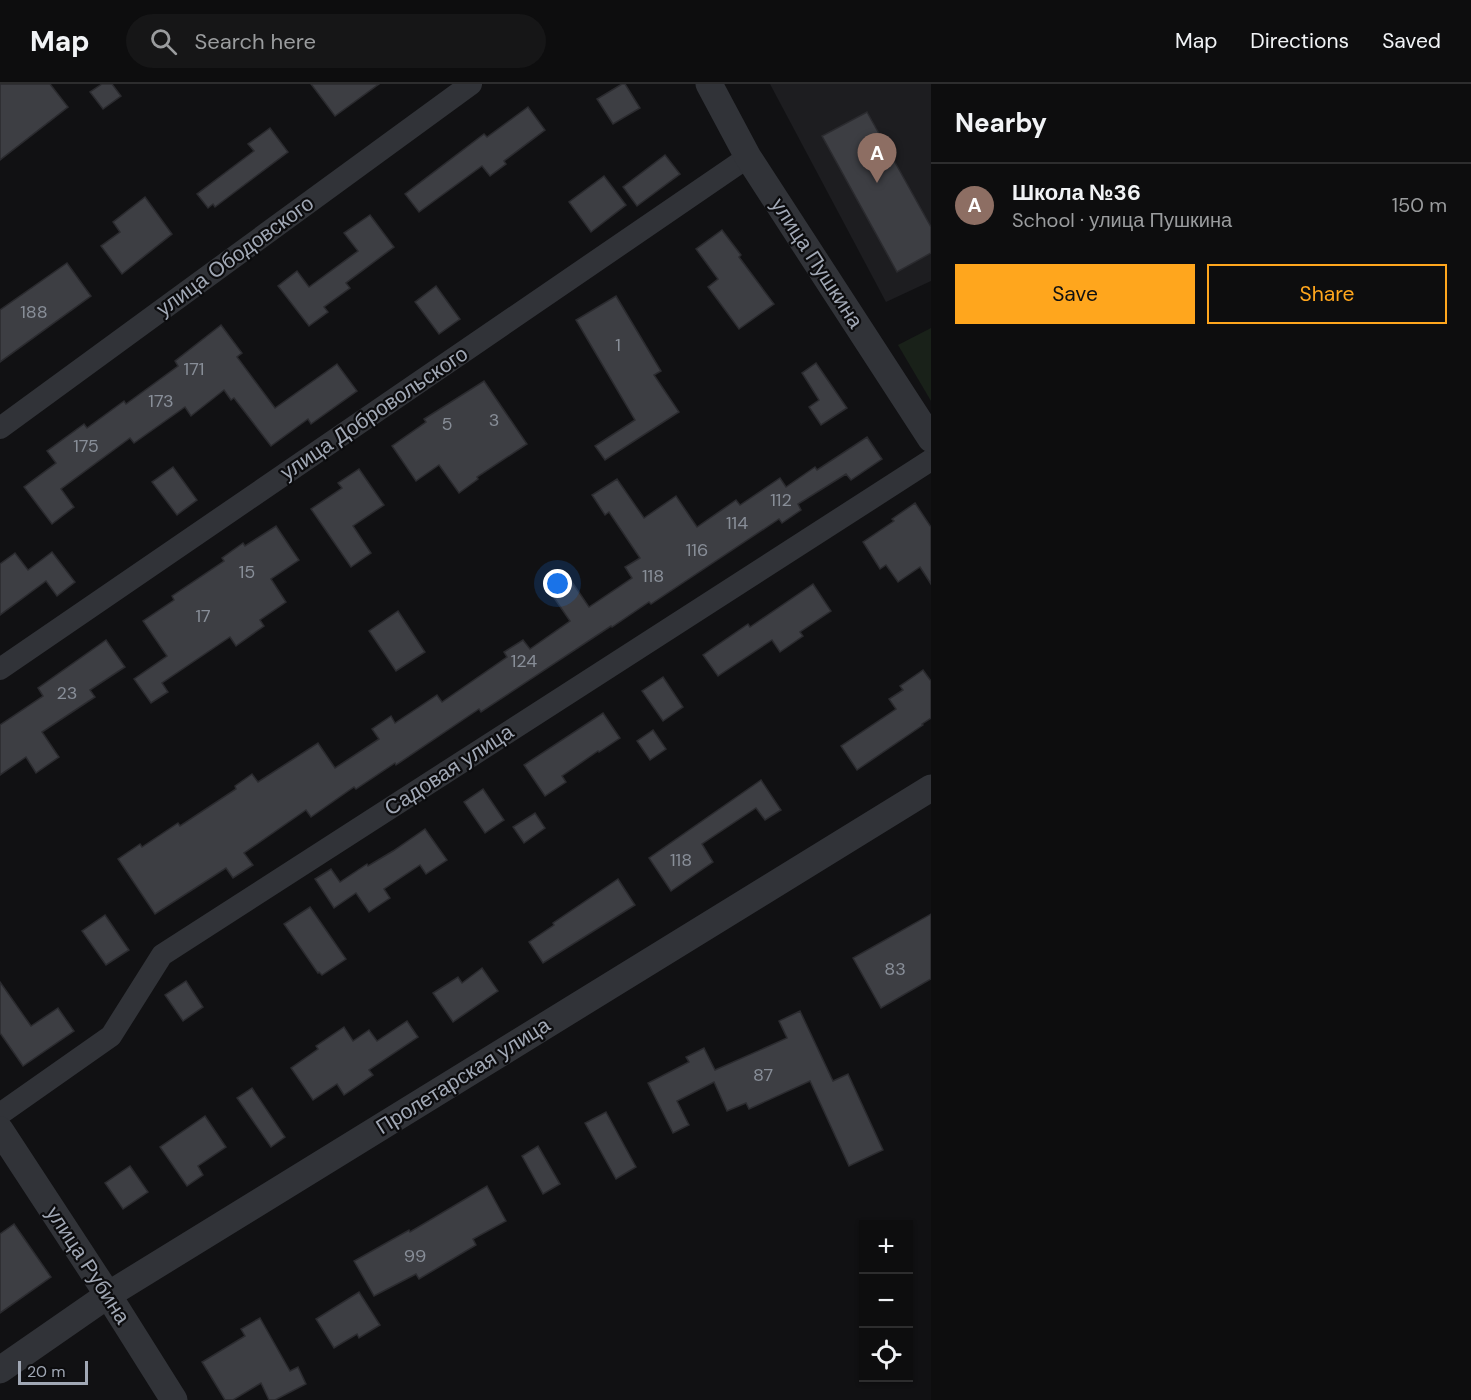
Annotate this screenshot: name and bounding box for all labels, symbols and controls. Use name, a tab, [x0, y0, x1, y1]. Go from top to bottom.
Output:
search box	[126, 14, 546, 68]
text: Map	[30, 23, 90, 60]
icon: search	[147, 25, 180, 58]
text: Search here	[195, 27, 316, 56]
text: Map	[1175, 27, 1217, 55]
text: Directions	[1250, 27, 1349, 55]
text: Saved	[1382, 27, 1441, 55]
text: Nearby	[955, 106, 1047, 140]
pin: A	[858, 134, 896, 183]
text: Школа №36	[1012, 178, 1141, 207]
street label: улица Ободовского	[151, 189, 319, 323]
street label: улица Пушкина	[764, 192, 870, 334]
text: A	[967, 192, 982, 218]
text: 150 m	[1392, 192, 1447, 218]
text: School · улица Пушкина	[1012, 207, 1232, 233]
button: Save	[955, 264, 1195, 324]
button: Share	[1207, 264, 1447, 324]
house number: 188	[20, 300, 48, 324]
house number: 1	[615, 333, 621, 357]
street label: улица Добровольского	[275, 340, 473, 486]
house number: 171	[184, 357, 204, 381]
house number: 173	[148, 389, 174, 413]
house number: 3	[489, 408, 499, 432]
house number: 5	[442, 412, 452, 436]
house number: 175	[73, 434, 99, 458]
house number: 112	[770, 488, 792, 512]
house number: 114	[726, 511, 748, 535]
house number: 116	[686, 538, 708, 562]
house number: 15	[239, 560, 255, 584]
house number: 118	[642, 564, 664, 588]
your location	[543, 569, 572, 598]
house number: 17	[195, 604, 211, 628]
house number: 124	[511, 649, 537, 673]
house number: 23	[56, 681, 78, 705]
street label: Садовая улица	[379, 718, 519, 822]
house number: 118	[670, 848, 692, 872]
house number: 83	[884, 957, 906, 981]
street label: Пролетарская улица	[371, 1011, 556, 1141]
house number: 87	[753, 1063, 773, 1087]
street label: улица Рубина	[39, 1201, 137, 1330]
map controls	[859, 1220, 913, 1382]
button: +	[859, 1220, 913, 1274]
house number: 99	[404, 1244, 426, 1268]
button: −	[859, 1274, 913, 1328]
button: locate	[859, 1328, 913, 1382]
scale bar	[18, 1358, 88, 1386]
text: 20 m	[27, 1361, 66, 1382]

